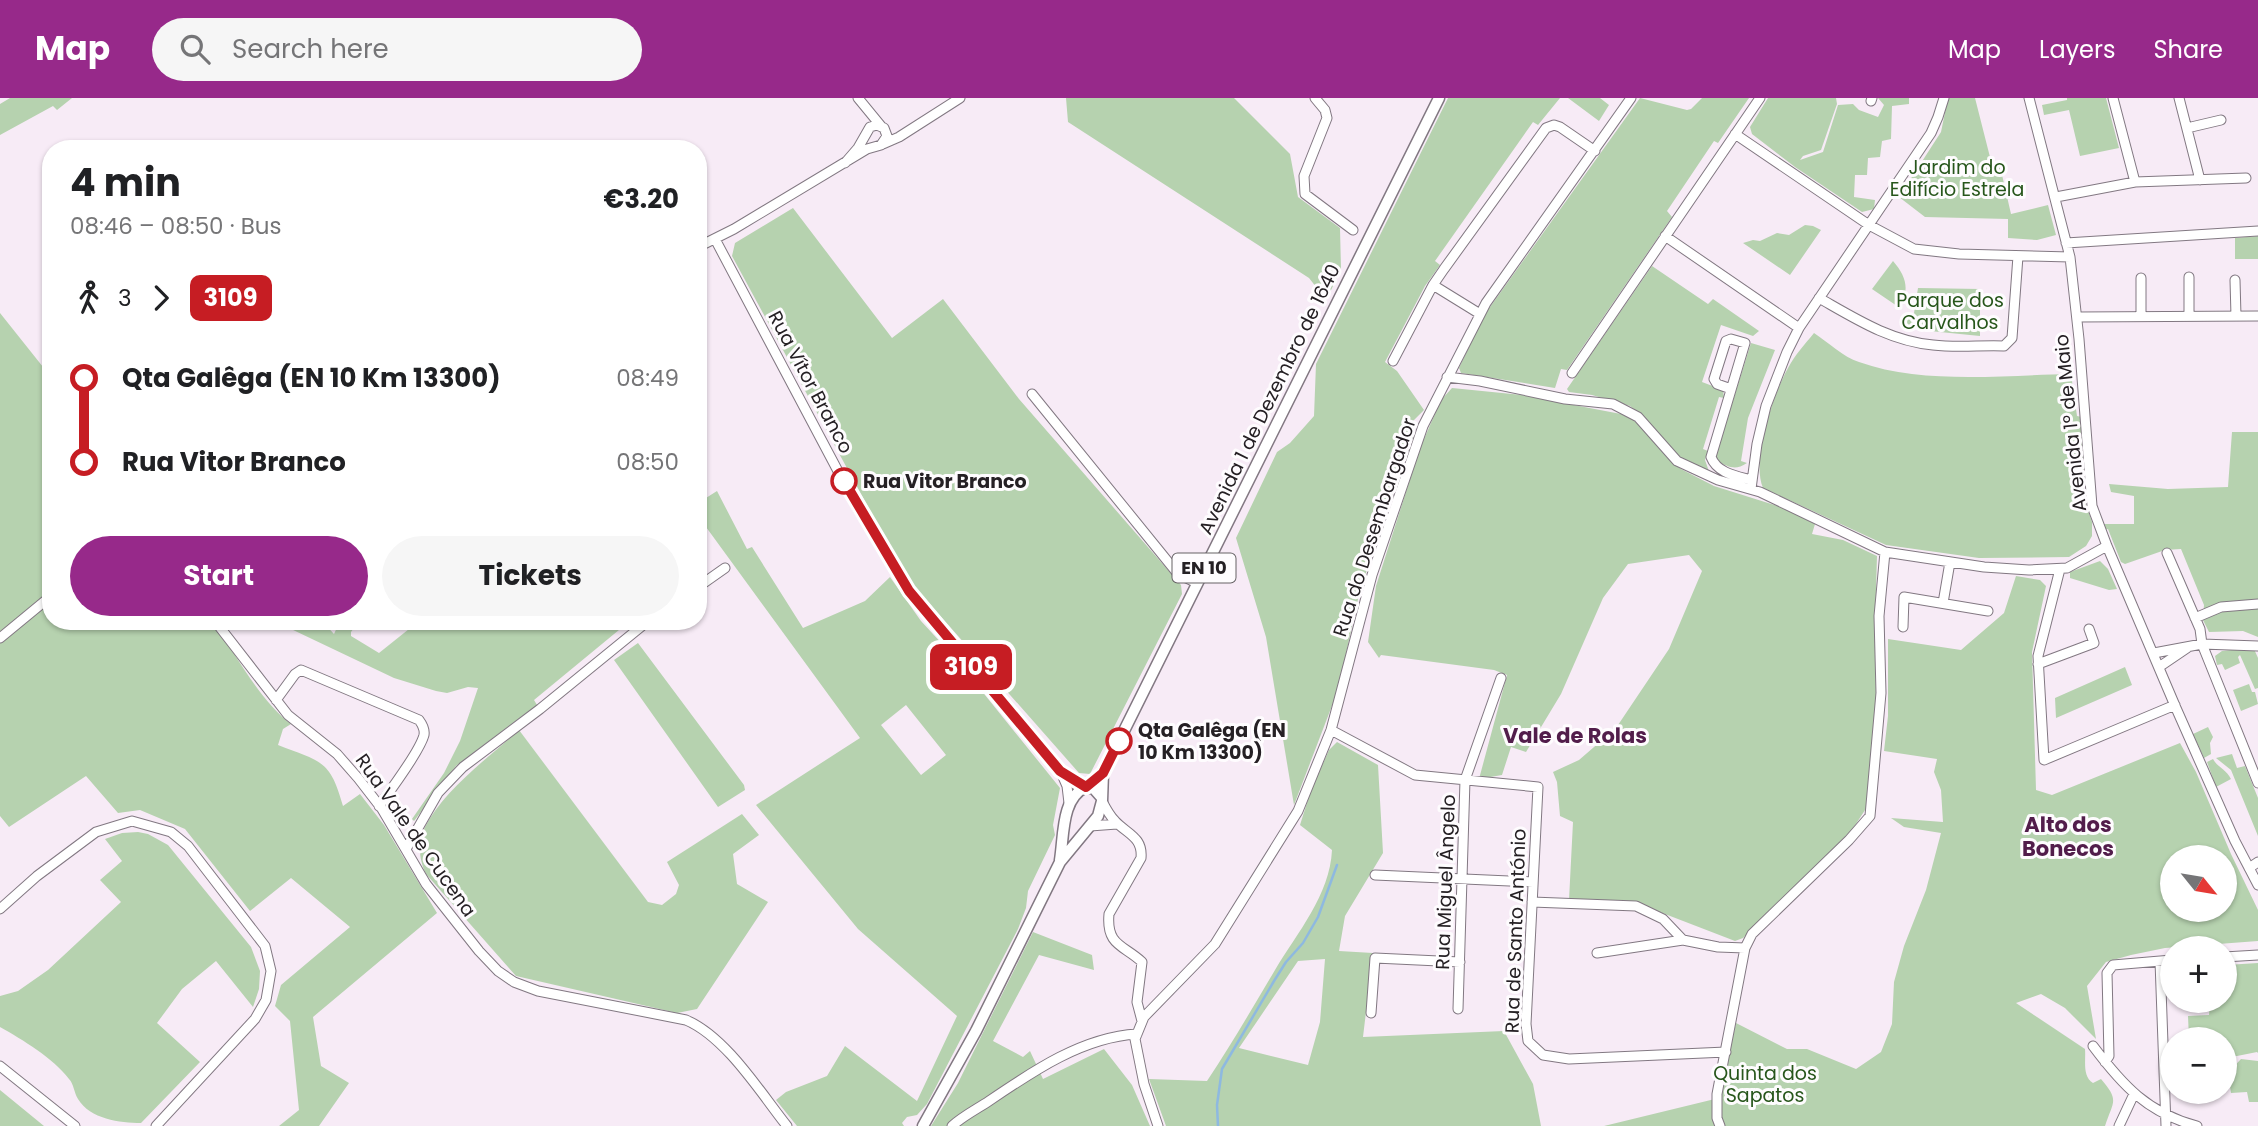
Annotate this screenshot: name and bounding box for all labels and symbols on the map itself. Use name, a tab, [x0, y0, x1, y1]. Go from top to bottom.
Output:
park label: Jardim do Edifício Estrela	[1890, 154, 2024, 203]
street label: Avenida 1 de Dezembro de 1640	[1192, 259, 1347, 539]
park label: Parque dos Carvalhos	[1896, 287, 2004, 336]
street label: Rua Vítor Branco	[762, 306, 860, 458]
street label: Avenida 1º de Maio	[2048, 333, 2093, 513]
street label: Rua do Desembargador	[1326, 414, 1423, 640]
marker: Rua Vitor Branco	[831, 468, 857, 494]
place label: Rua Vitor Branco	[863, 468, 1027, 495]
road number: EN 10	[1172, 554, 1236, 582]
line badge: 3109	[922, 644, 1020, 690]
place label: Qta Galêga (EN 10 Km 13300)	[1138, 717, 1286, 766]
district label: Vale de Rolas	[1503, 721, 1647, 750]
marker: Qta Galêga (EN 10 Km 13300)	[1106, 728, 1132, 754]
street label: Rua Vale de Cucena	[349, 748, 482, 922]
street label: Rua Miguel Ângelo	[1429, 794, 1462, 970]
district label: Alto dos Bonecos	[2022, 810, 2114, 863]
street label: Rua de Santo António	[1498, 828, 1533, 1034]
north arrow	[2160, 845, 2236, 922]
park label: Quinta dos Sapatos	[1713, 1060, 1817, 1109]

